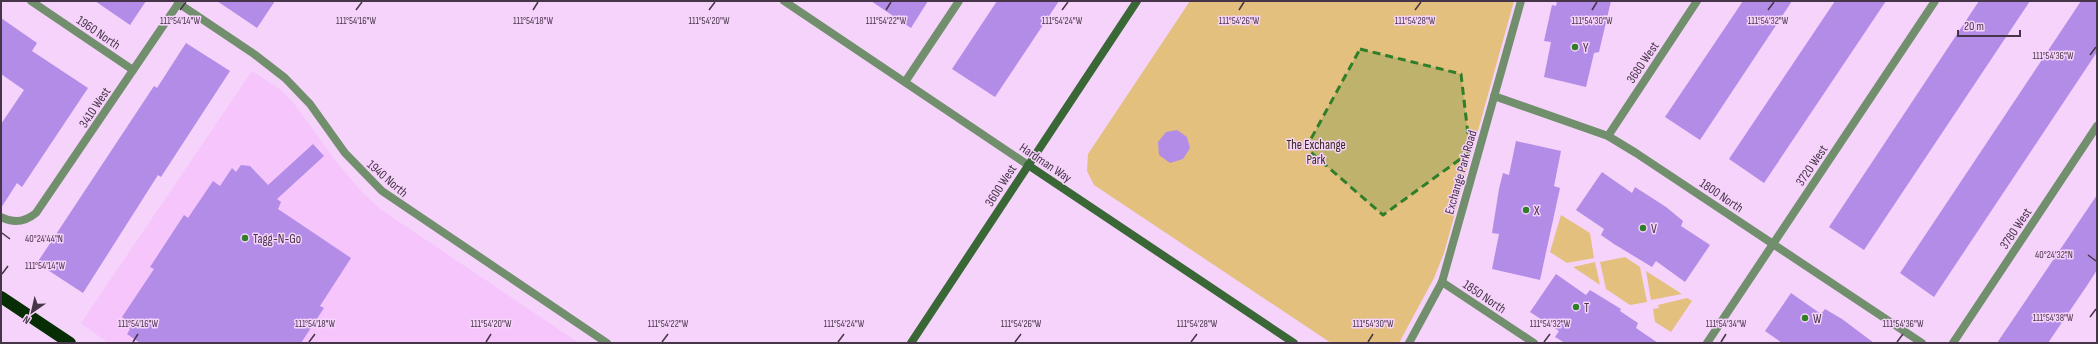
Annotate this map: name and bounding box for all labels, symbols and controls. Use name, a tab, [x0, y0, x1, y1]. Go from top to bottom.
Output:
street label: 1960 North	[74, 12, 123, 53]
scale bar	[1958, 12, 2020, 38]
text: 111°54'14"W	[160, 15, 200, 27]
text: 111°54'16"W	[336, 15, 377, 27]
text: 111°54'18"W	[513, 15, 554, 27]
text: 111°54'20"W	[689, 15, 730, 27]
text: 111°54'22"W	[866, 15, 907, 27]
text: 111°54'24"W	[1042, 15, 1083, 27]
text: 111°54'26"W	[1219, 15, 1260, 27]
text: 111°54'28"W	[1395, 15, 1436, 27]
text: 111°54'30"W	[1572, 15, 1613, 27]
text: 111°54'32"W	[1748, 15, 1789, 27]
text: 20 m	[1964, 19, 1984, 34]
street label: 3680 West	[1623, 39, 1663, 86]
place label: Y	[1583, 40, 1589, 56]
marker: Y	[1570, 42, 1580, 52]
text: 111°54'36"W	[2033, 50, 2074, 62]
street label: 3410 West	[75, 84, 114, 131]
street label: Exchange Park Road	[1441, 128, 1481, 216]
park label: The Exchange Park	[1286, 137, 1346, 168]
street label: Hardman Way	[1016, 140, 1075, 186]
street label: 3720 West	[1792, 142, 1831, 189]
street label: 1940 North	[364, 157, 411, 201]
street label: 3600 West	[981, 162, 1020, 210]
street label: 1800 North	[1697, 175, 1746, 216]
place label: X	[1533, 203, 1540, 219]
marker: X	[1521, 205, 1531, 215]
street label: 3780 West	[1996, 205, 2035, 252]
place label: V	[1651, 221, 1657, 237]
marker: V	[1638, 223, 1648, 233]
place label: Tagg-N-Go	[253, 231, 301, 247]
text: 40°24'44"N	[25, 233, 63, 245]
marker: Tagg-N-Go	[240, 233, 250, 243]
text: 40°24'32"N	[2035, 249, 2073, 261]
text: 111°54'14"W	[25, 260, 65, 272]
street label: 1850 North	[1460, 277, 1509, 317]
north arrow	[12, 292, 52, 332]
place label: T	[1584, 300, 1589, 316]
marker: T	[1571, 302, 1581, 312]
place label: W	[1813, 311, 1822, 327]
text: 111°54'38"W	[2033, 312, 2074, 324]
text: N	[21, 313, 33, 327]
marker: W	[1800, 313, 1810, 323]
text: 111°54'16"W	[118, 318, 159, 330]
text: 111°54'18"W	[295, 318, 336, 330]
text: 111°54'20"W	[471, 318, 512, 330]
text: 111°54'22"W	[648, 318, 689, 330]
text: 111°54'24"W	[824, 318, 865, 330]
text: 111°54'26"W	[1001, 318, 1042, 330]
text: 111°54'28"W	[1177, 318, 1218, 330]
text: 111°54'30"W	[1353, 318, 1394, 330]
text: 111°54'32"W	[1530, 318, 1571, 330]
text: 111°54'34"W	[1706, 318, 1747, 330]
text: 111°54'36"W	[1883, 318, 1924, 330]

